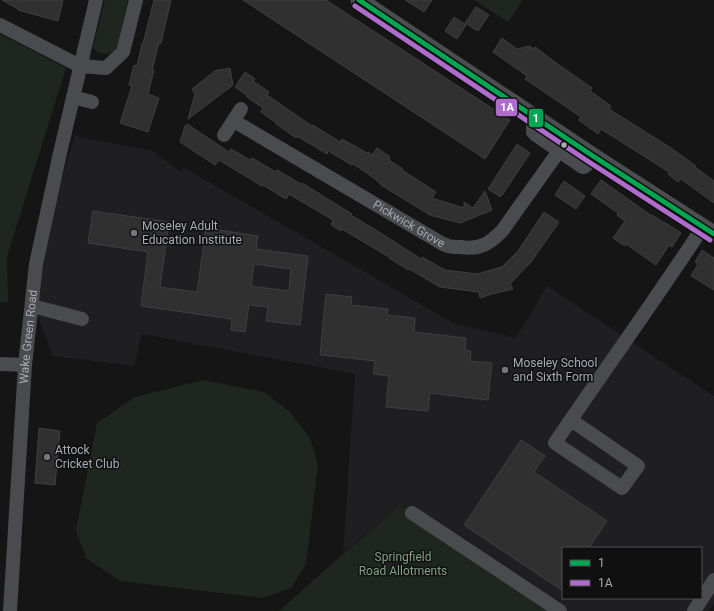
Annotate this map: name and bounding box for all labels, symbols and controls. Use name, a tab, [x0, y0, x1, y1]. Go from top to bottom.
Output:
line badge: 1A	[495, 98, 518, 117]
text: 1A	[500, 101, 514, 114]
line badge: 1	[528, 108, 544, 128]
text: 1	[533, 112, 539, 125]
unlabelled marker	[559, 140, 569, 150]
street label: Pickwick Grove	[370, 197, 447, 251]
place label: Moseley Adult Education Institute	[142, 219, 242, 247]
marker: Moseley Adult Education Institute	[129, 228, 139, 238]
street label: Wake Green Road	[17, 289, 40, 384]
place label: Moseley School and Sixth Form	[513, 356, 597, 384]
marker: Moseley School and Sixth Form	[500, 365, 510, 375]
place label: Attock Cricket Club	[55, 443, 120, 471]
marker: Attock Cricket Club	[42, 452, 52, 462]
legend	[562, 547, 702, 599]
park label: Springfield Road Allotments	[359, 550, 447, 578]
text: 1	[598, 556, 605, 570]
text: 1A	[598, 576, 613, 590]

